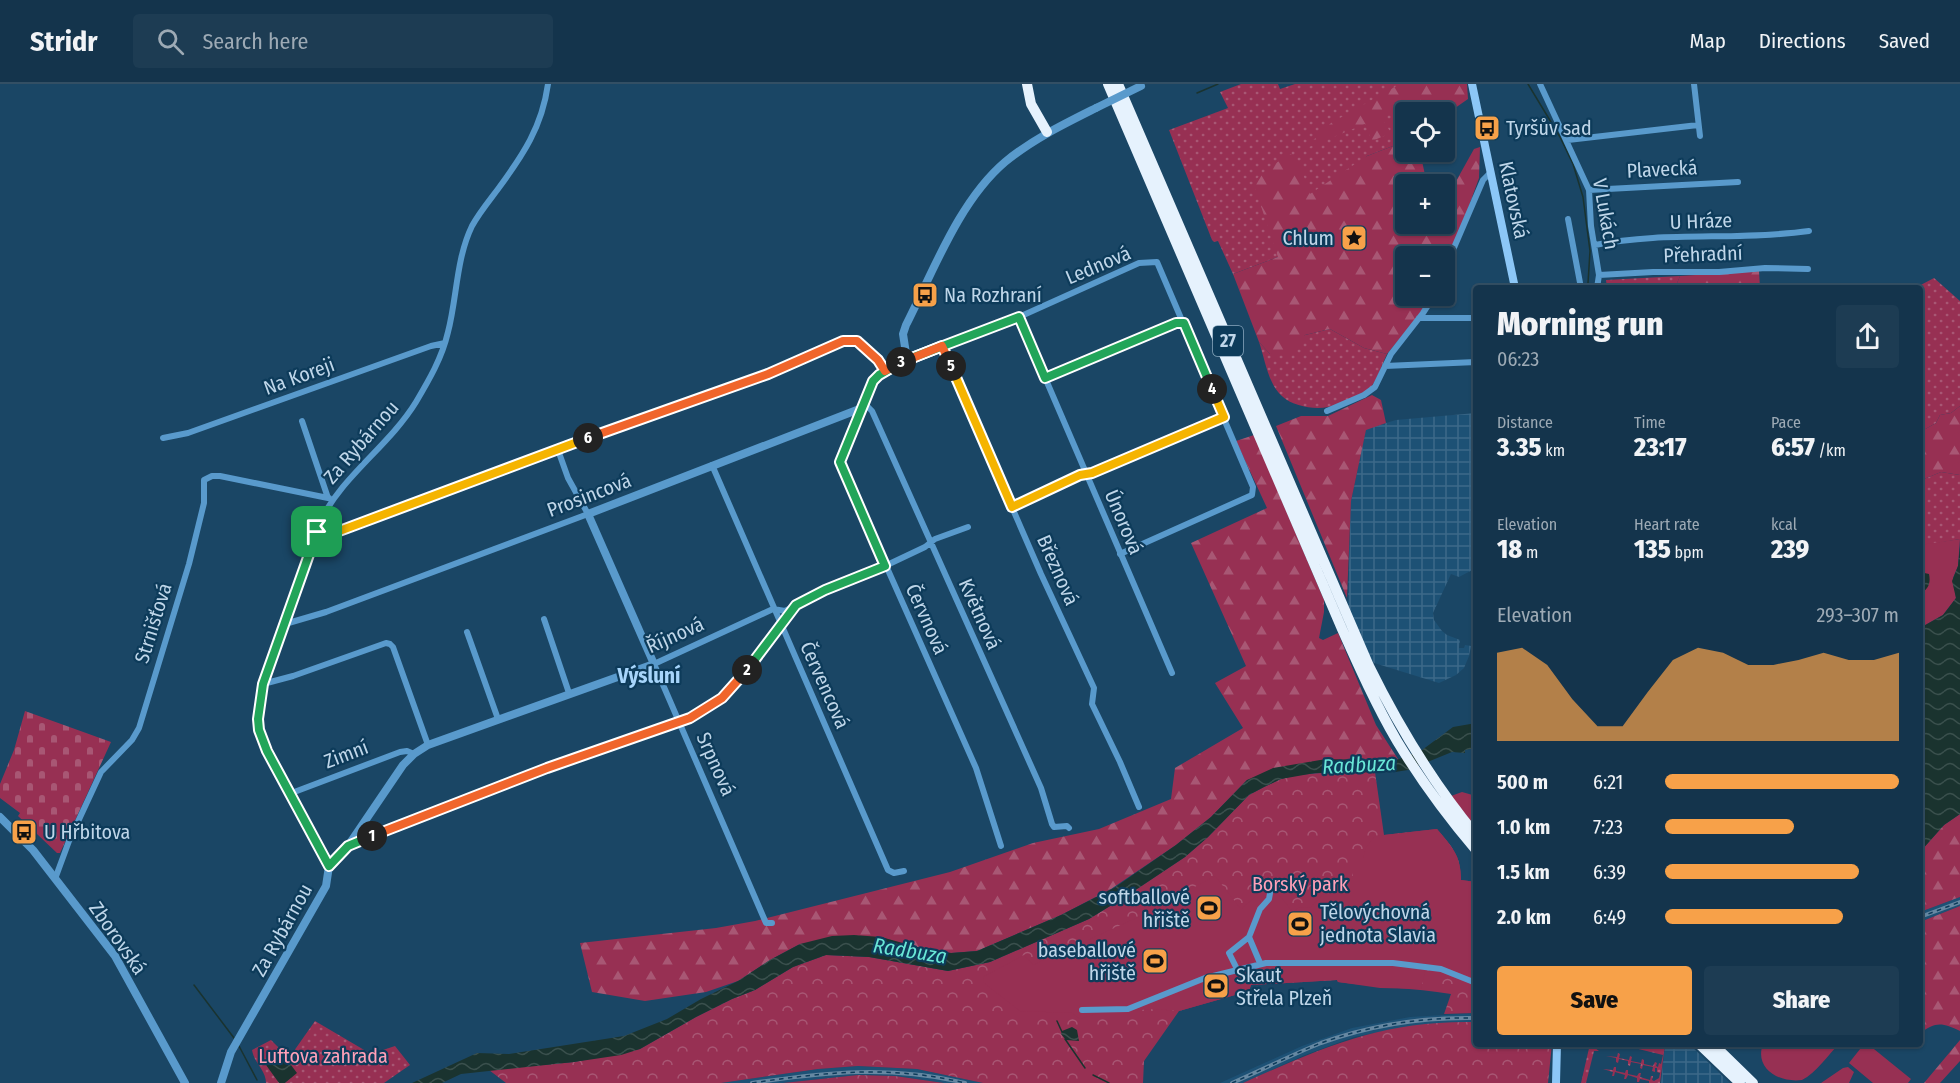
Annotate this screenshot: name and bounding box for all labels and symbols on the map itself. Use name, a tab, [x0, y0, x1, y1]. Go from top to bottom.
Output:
bus stop icon: Tyršův sad	[1472, 113, 1502, 143]
place label: Tyršův sad	[1506, 116, 1592, 140]
street label: Plavecká	[1626, 155, 1698, 183]
street label: Klatovská	[1494, 159, 1534, 241]
street label: V Lukách	[1588, 177, 1624, 251]
street label: U Hráze	[1669, 208, 1733, 234]
place icon: Chlum	[1339, 223, 1369, 253]
place label: Chlum	[1282, 226, 1334, 250]
street label: Lednová	[1062, 241, 1134, 289]
street label: Přehradní	[1663, 241, 1743, 267]
bus stop icon: Na Rozhraní	[910, 280, 940, 310]
place label: Na Rozhraní	[944, 283, 1042, 307]
road number: 27	[1213, 326, 1243, 356]
pin: 3	[886, 347, 916, 377]
pin: 5	[936, 351, 966, 381]
street label: Na Koreji	[260, 352, 338, 400]
pin: 4	[1197, 374, 1227, 404]
street label: Za Rybárnou	[318, 396, 404, 488]
pin: 6	[573, 423, 603, 453]
street label: Prosincová	[544, 468, 634, 522]
street label: Únorová	[1100, 486, 1148, 558]
pin	[291, 506, 342, 557]
street label: Březnová	[1032, 531, 1084, 609]
street label: Květnová	[954, 575, 1006, 653]
street label: Strnišťová	[129, 580, 177, 666]
street label: Červnová	[901, 580, 953, 658]
street label: Říjnová	[642, 612, 708, 658]
street label: Červencová	[795, 638, 855, 732]
pin: 2	[732, 655, 762, 685]
district label: Výsluní	[617, 663, 681, 689]
street label: Srpnová	[691, 729, 741, 799]
street label: Zimní	[320, 735, 372, 773]
water label: Radbuza	[1321, 750, 1397, 780]
bus stop icon: U Hřbitova	[9, 817, 39, 847]
place label: U Hřbitova	[44, 820, 130, 844]
pin: 1	[357, 821, 387, 851]
park label: Borský park	[1252, 872, 1349, 896]
street label: Za Rybárnou	[247, 879, 317, 981]
place label: softballové hřiště	[1099, 885, 1190, 932]
sports icon: softballové hřiště	[1194, 893, 1224, 923]
street label: Zborovská	[84, 897, 152, 979]
place label: Tělovýchovná jednota Slavia	[1319, 900, 1436, 947]
sports icon: Tělovýchovná jednota Slavia	[1285, 909, 1315, 939]
water label: Radbuza	[871, 932, 949, 970]
place label: baseballové hřiště	[1038, 938, 1136, 985]
sports icon: baseballové hřiště	[1140, 946, 1170, 976]
place label: Skaut Střela Plzeň	[1236, 963, 1332, 1010]
sports icon: Skaut Střela Plzeň	[1201, 971, 1231, 1001]
park label: Luftova zahrada	[258, 1044, 388, 1068]

